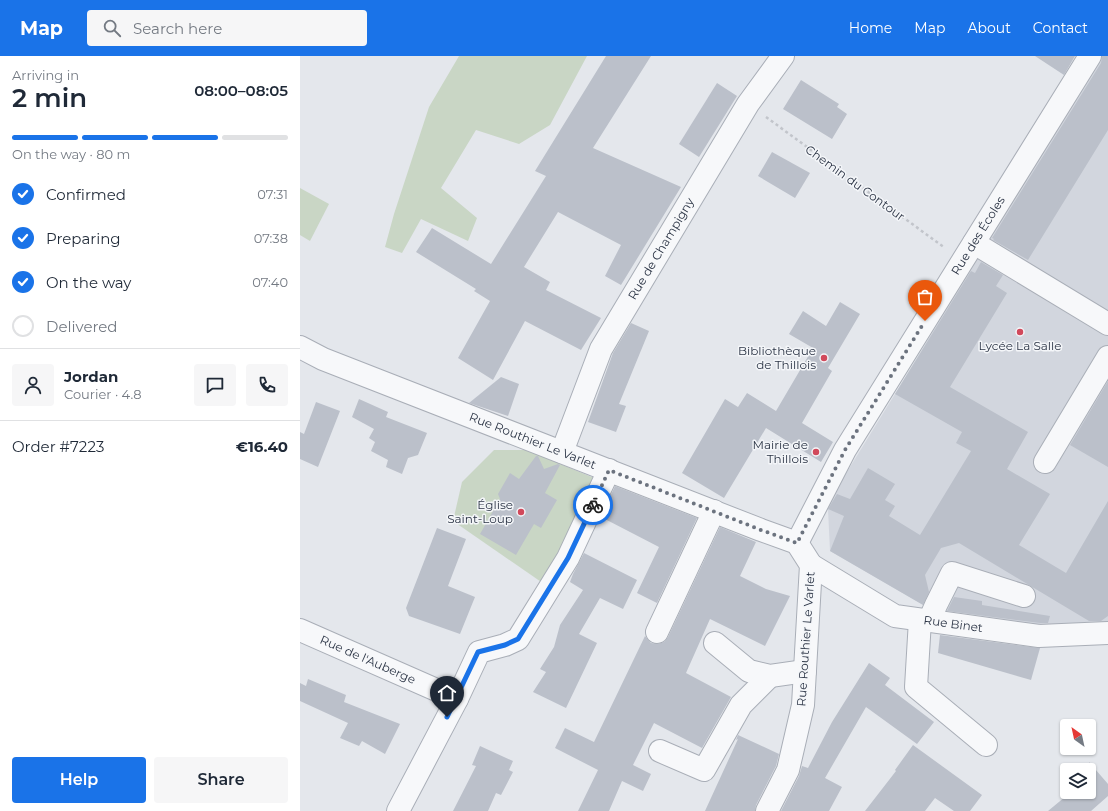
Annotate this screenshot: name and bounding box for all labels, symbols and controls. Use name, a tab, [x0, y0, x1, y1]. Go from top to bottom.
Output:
search box	[87, 10, 367, 46]
text: Map	[20, 17, 63, 40]
icon: search	[101, 17, 123, 39]
text: Search here	[133, 19, 222, 38]
text: Home	[849, 19, 892, 37]
text: Map	[914, 19, 945, 37]
text: About	[967, 19, 1011, 37]
text: Contact	[1033, 19, 1088, 37]
text: Arriving in	[12, 67, 79, 83]
text: 08:00–08:05	[194, 81, 288, 100]
text: 2 min	[12, 82, 87, 114]
street label: Chemin du Contour	[803, 141, 908, 224]
text: On the way · 80 m	[12, 146, 130, 162]
icon: check	[12, 183, 34, 205]
text: Confirmed	[46, 185, 126, 204]
text: 07:31	[257, 186, 288, 202]
street label: Rue des Écoles	[948, 193, 1008, 278]
street label: Rue de Champigny	[624, 194, 697, 302]
icon: check	[12, 227, 34, 249]
text: Preparing	[46, 229, 121, 248]
text: 07:38	[254, 230, 288, 246]
icon: check	[12, 271, 34, 293]
text: On the way	[46, 273, 131, 292]
text: 07:40	[252, 274, 288, 290]
pin	[908, 280, 942, 321]
icon: bag	[914, 286, 936, 308]
text: Delivered	[46, 317, 118, 336]
marker: Lycée La Salle	[1015, 327, 1025, 337]
place label: Lycée La Salle	[978, 338, 1062, 353]
place label: Bibliothèque de Thillois	[738, 343, 816, 372]
marker: Bibliothèque de Thillois	[819, 353, 829, 363]
button: person	[12, 364, 54, 406]
button: chat	[194, 364, 236, 406]
button: phone	[246, 364, 288, 406]
text: Jordan	[64, 367, 118, 386]
text: Courier · 4.8	[64, 386, 142, 402]
street label: Rue Routhier Le Varlet	[467, 409, 599, 472]
text: Order #7223	[12, 437, 104, 456]
text: €16.40	[236, 437, 288, 456]
place label: Mairie de Thillois	[753, 437, 808, 466]
marker: Mairie de Thillois	[811, 447, 821, 457]
courier	[573, 485, 613, 525]
icon: bike	[582, 494, 604, 516]
place label: Église Saint-Loup	[447, 497, 513, 526]
marker: Église Saint-Loup	[516, 507, 526, 517]
street label: Rue Routhier Le Varlet	[793, 571, 818, 707]
street label: Rue Binet	[923, 612, 984, 635]
street label: Rue de l'Auberge	[318, 632, 418, 687]
pin	[430, 676, 464, 717]
icon: home	[436, 682, 458, 704]
north arrow	[1060, 719, 1096, 755]
map controls	[1060, 719, 1096, 799]
button: Help	[12, 757, 146, 803]
button: Share	[154, 757, 288, 803]
button: layers	[1060, 763, 1096, 799]

